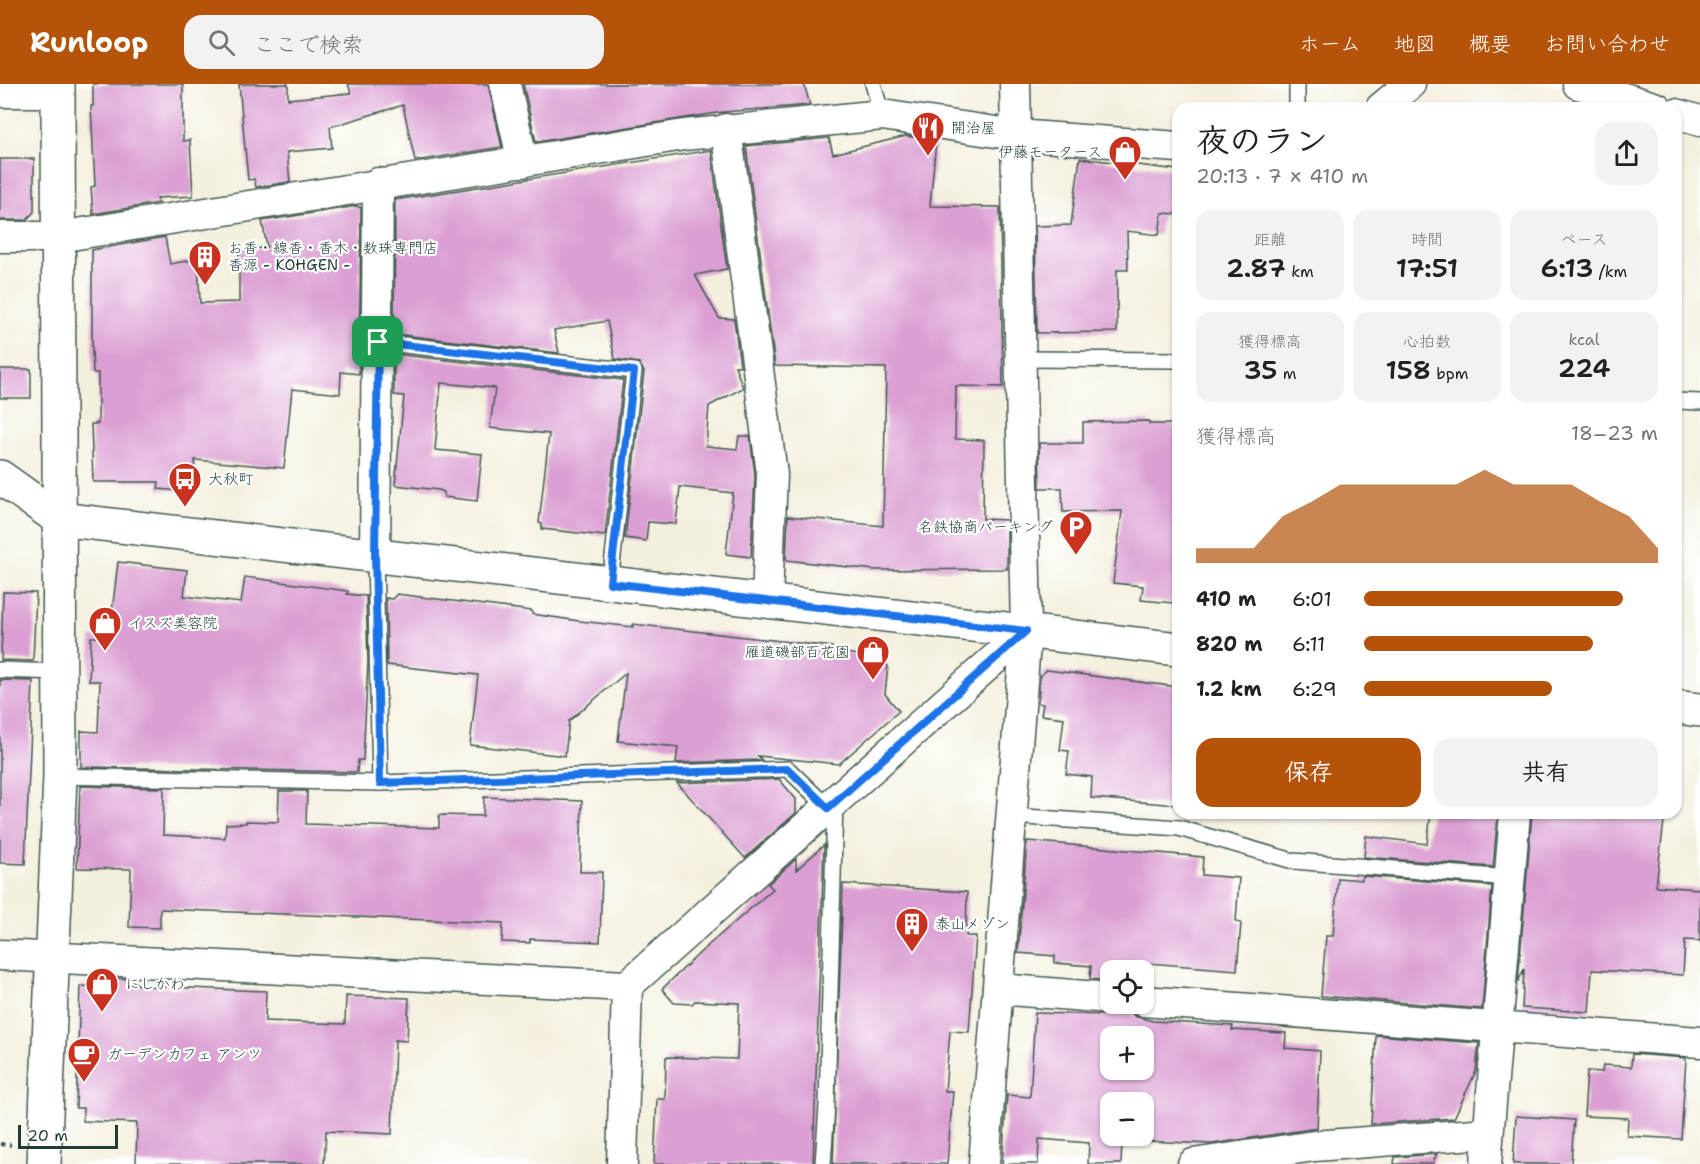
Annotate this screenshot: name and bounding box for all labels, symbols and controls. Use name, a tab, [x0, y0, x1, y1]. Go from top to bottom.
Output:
search box	[184, 15, 604, 69]
text: Runloop	[30, 23, 148, 61]
icon: search	[205, 26, 238, 59]
text: ここで検索	[253, 30, 363, 59]
text: ホーム	[1299, 30, 1361, 58]
text: 地図	[1394, 30, 1436, 58]
text: 概要	[1469, 30, 1511, 58]
text: お問い合わせ	[1544, 30, 1670, 58]
restaurant icon: 開治屋	[910, 110, 946, 157]
place label: 開治屋	[951, 118, 996, 138]
text: 夜のラン	[1196, 118, 1328, 163]
button: share	[1595, 122, 1658, 185]
shop icon: 伊藤モータース	[1107, 134, 1143, 181]
place label: 伊藤モータース	[998, 142, 1102, 162]
text: 20:13 · 7 × 410 m	[1196, 163, 1368, 189]
text: 距離	[1254, 229, 1286, 250]
text: 時間	[1411, 229, 1443, 250]
text: ペース	[1560, 229, 1608, 250]
place label: お香・線香・香木・数珠専門店 香源 - KOHGEN -	[228, 238, 438, 275]
building icon: お香・線香・香木・数珠専門店 香源 - KOHGEN -	[187, 239, 223, 286]
text: 2.87	[1226, 250, 1286, 285]
text: 17:51	[1396, 250, 1458, 285]
text: 6:13	[1541, 250, 1593, 285]
text: km	[1286, 261, 1314, 282]
text: /km	[1593, 261, 1627, 282]
pin	[352, 316, 403, 367]
icon: arrive	[361, 325, 394, 358]
text: kcal	[1568, 329, 1600, 350]
text: 獲得標高	[1238, 331, 1302, 352]
text: 心拍数	[1403, 331, 1451, 352]
text: 224	[1558, 350, 1610, 385]
text: 35	[1243, 352, 1277, 387]
text: 158	[1385, 352, 1431, 387]
text: m	[1277, 363, 1297, 384]
text: bpm	[1431, 363, 1469, 384]
text: 18–23 m	[1571, 420, 1658, 446]
text: 獲得標高	[1196, 423, 1276, 449]
bus stop icon: 大秋町	[167, 461, 203, 508]
place label: 大秋町	[208, 469, 254, 489]
parking icon: 名鉄協商パーキング	[1058, 509, 1094, 556]
place label: 名鉄協商パーキング	[918, 517, 1053, 537]
text: 410 m	[1196, 586, 1256, 612]
text: 6:01	[1292, 586, 1332, 612]
shop icon: イスズ美容院	[87, 605, 123, 652]
place label: イスズ美容院	[128, 613, 217, 633]
text: 820 m	[1196, 631, 1262, 657]
text: 6:11	[1292, 631, 1325, 657]
shop icon: 雁道磯部百花園	[855, 634, 891, 681]
place label: 雁道磯部百花園	[745, 642, 850, 662]
text: 1.2 km	[1196, 676, 1262, 702]
text: 6:29	[1292, 676, 1337, 702]
button: 保存	[1196, 738, 1421, 807]
button: 共有	[1433, 738, 1658, 807]
building icon: 泰山メゾン	[894, 906, 930, 953]
place label: 泰山メゾン	[935, 914, 1010, 934]
map controls	[1100, 960, 1154, 1146]
button: locate	[1100, 960, 1154, 1014]
shop icon: にしかわ	[84, 966, 120, 1013]
place label: にしかわ	[125, 974, 185, 994]
button: +	[1100, 1026, 1154, 1080]
cafe icon: ガーデンカフェ アンツ	[66, 1036, 102, 1083]
place label: ガーデンカフェ アンツ	[107, 1044, 262, 1064]
button: −	[1100, 1092, 1154, 1146]
scale bar	[18, 1122, 118, 1150]
text: 20 m	[27, 1125, 68, 1146]

